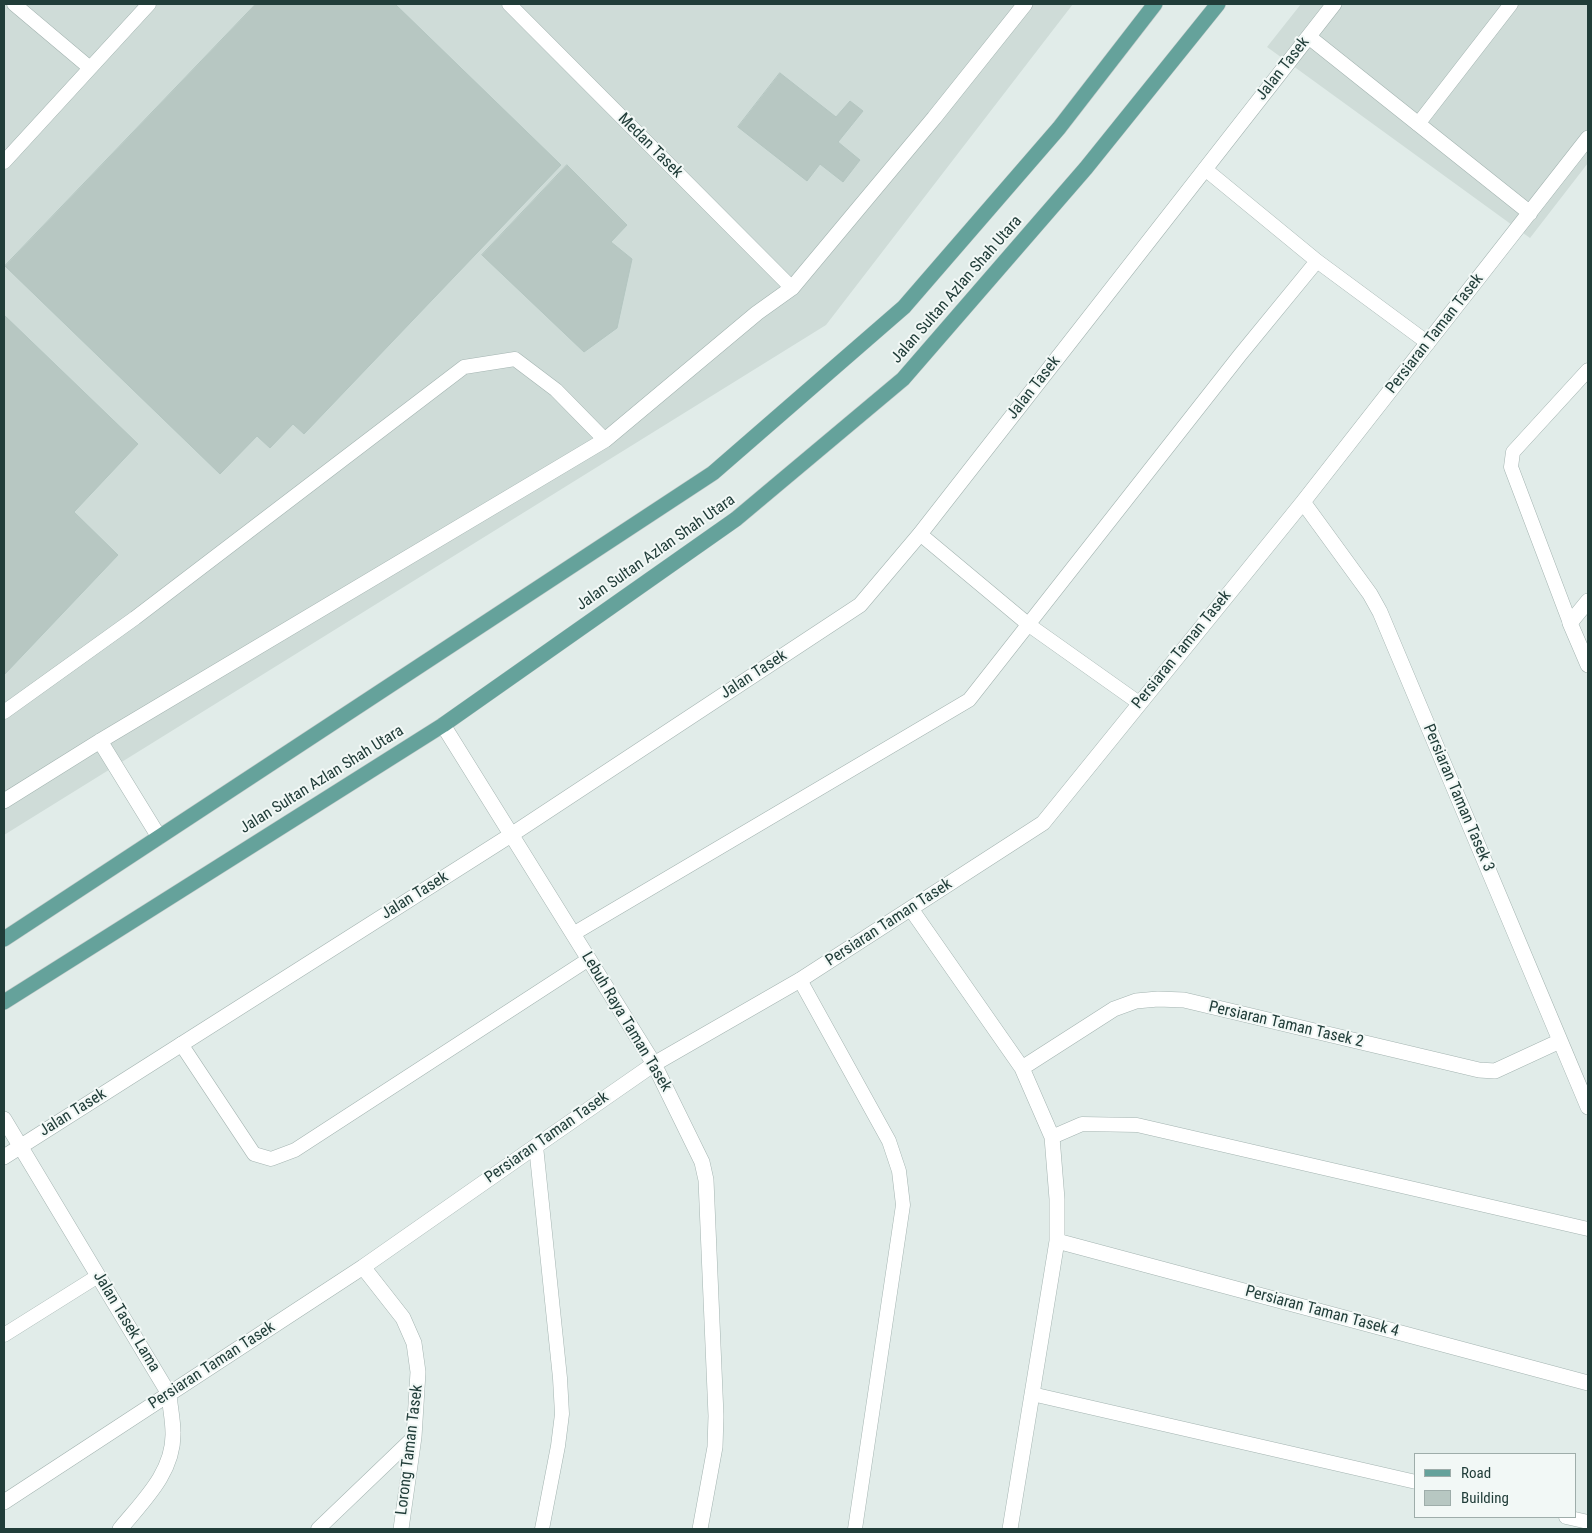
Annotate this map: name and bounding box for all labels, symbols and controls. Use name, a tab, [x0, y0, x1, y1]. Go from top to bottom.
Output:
street label: Jalan Tasek	[1252, 33, 1314, 105]
street label: Medan Tasek	[614, 110, 686, 182]
street label: Jalan Sultan Azlan Shah Utara	[888, 212, 1026, 368]
street label: Persiaran Taman Tasek	[1382, 270, 1488, 398]
street label: Jalan Tasek	[1003, 352, 1065, 424]
street label: Jalan Sultan Azlan Shah Utara	[573, 491, 739, 615]
street label: Persiaran Taman Tasek	[1128, 587, 1236, 713]
street label: Jalan Tasek	[717, 646, 791, 704]
street label: Persiaran Taman Tasek 3	[1418, 721, 1498, 875]
street label: Jalan Sultan Azlan Shah Utara	[237, 722, 407, 838]
street label: Jalan Tasek	[378, 868, 452, 924]
street label: Persiaran Taman Tasek	[822, 875, 956, 971]
street label: Lebuh Raya Taman Tasek	[577, 949, 675, 1095]
street label: Persiaran Taman Tasek 2	[1207, 998, 1365, 1052]
street label: Jalan Tasek	[36, 1085, 110, 1141]
street label: Persiaran Taman Tasek	[481, 1088, 613, 1188]
street label: Jalan Tasek Lama	[88, 1268, 164, 1376]
street label: Persiaran Taman Tasek 4	[1243, 1282, 1401, 1342]
street label: Persiaran Taman Tasek	[145, 1318, 279, 1414]
street label: Lorong Taman Tasek	[392, 1384, 428, 1516]
legend	[1414, 1453, 1577, 1518]
text: Road	[1461, 1464, 1491, 1482]
text: Building	[1461, 1489, 1509, 1507]

